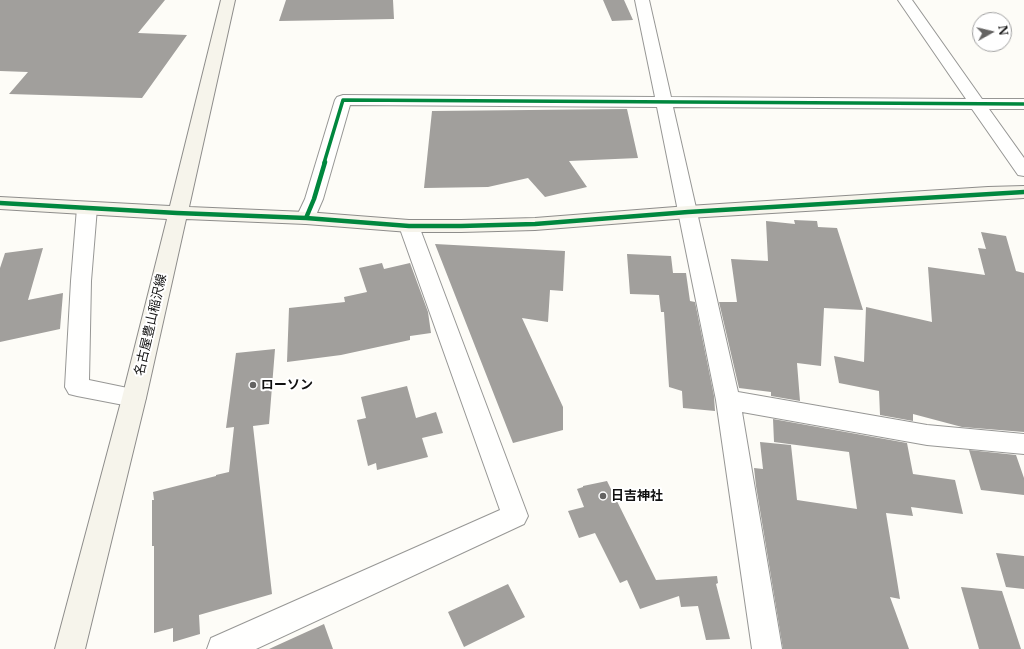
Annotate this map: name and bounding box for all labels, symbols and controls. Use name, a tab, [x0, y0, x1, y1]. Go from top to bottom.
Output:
north arrow	[972, 12, 1012, 52]
text: N	[995, 24, 1011, 37]
street label: 名古屋豊山稲沢線	[132, 273, 170, 377]
place label: ローソン	[261, 377, 313, 393]
marker: ローソン	[248, 380, 258, 390]
place label: 日吉神社	[611, 488, 663, 504]
marker: 日吉神社	[598, 491, 608, 501]

